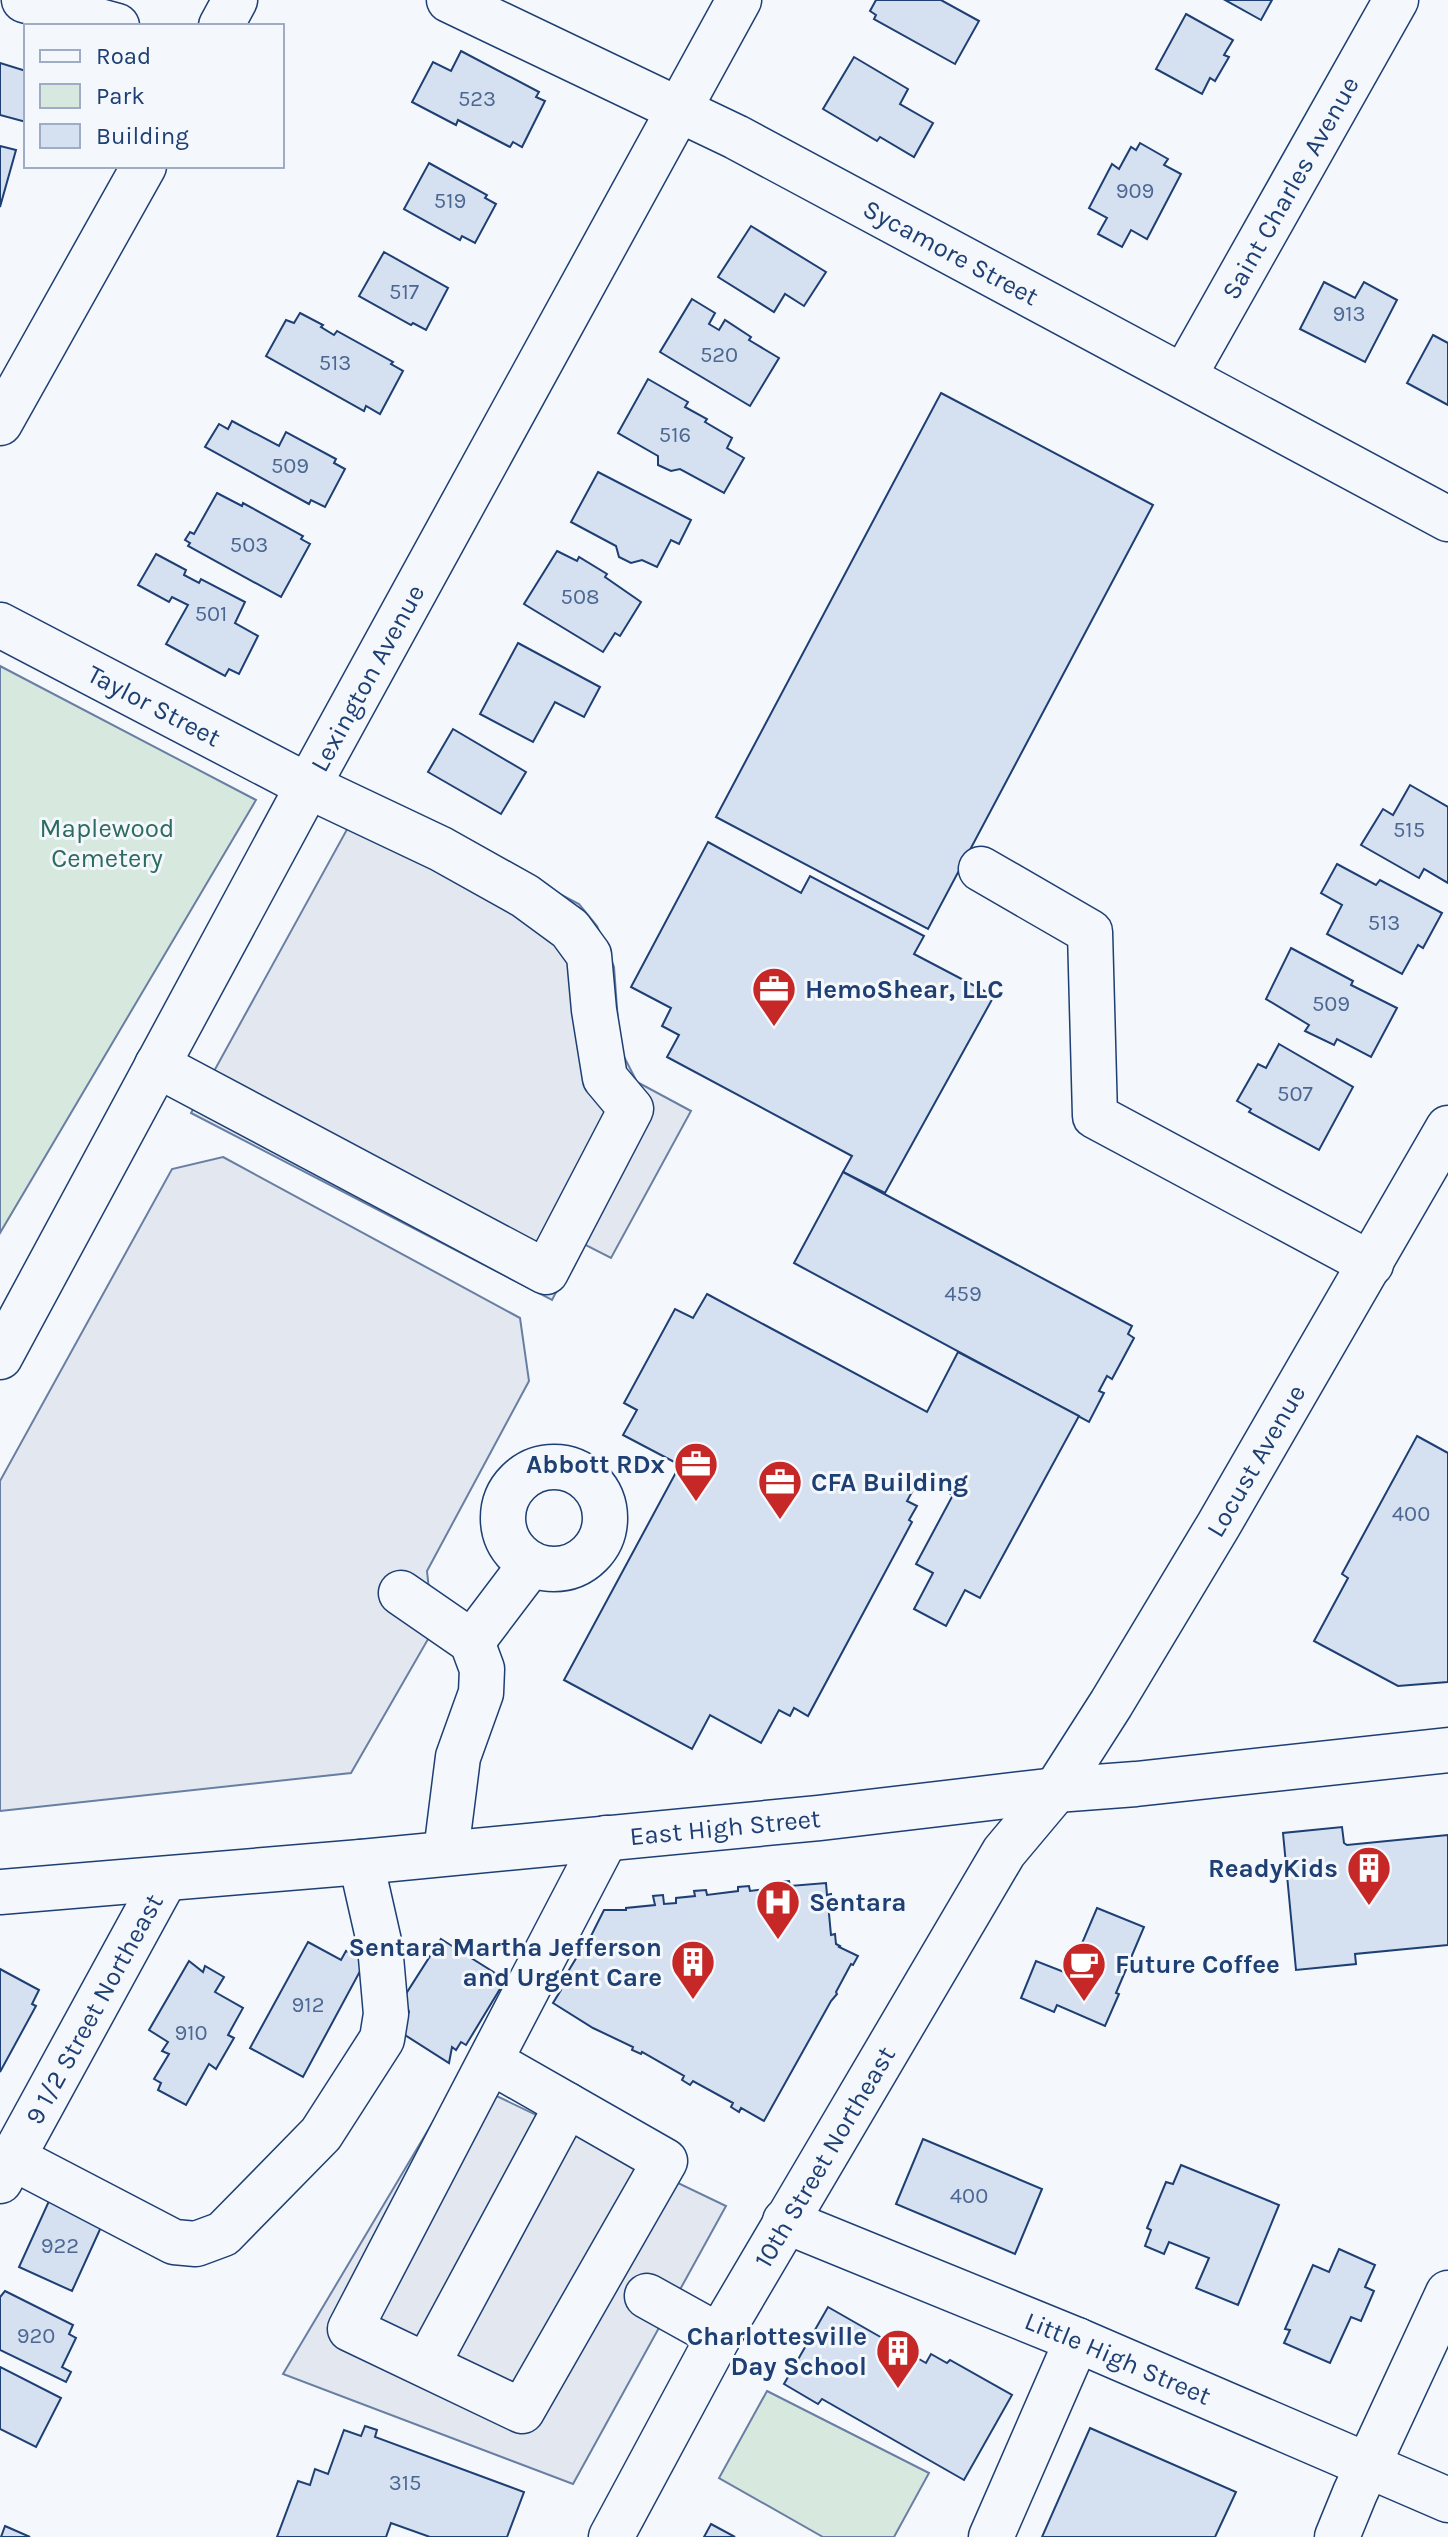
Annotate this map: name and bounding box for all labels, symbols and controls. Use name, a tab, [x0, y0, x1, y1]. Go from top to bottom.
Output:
legend	[24, 24, 284, 168]
text: Road	[96, 42, 151, 70]
street label: Saint Charles Avenue	[1215, 71, 1365, 305]
text: Park	[96, 82, 145, 110]
house number: 523	[458, 86, 496, 112]
text: Building	[96, 122, 189, 150]
house number: 909	[1116, 178, 1154, 204]
house number: 519	[434, 188, 466, 214]
street label: Sycamore Street	[858, 193, 1044, 312]
house number: 517	[389, 279, 419, 305]
house number: 913	[1332, 301, 1366, 327]
house number: 520	[700, 342, 738, 368]
house number: 513	[319, 350, 351, 376]
house number: 516	[659, 422, 691, 448]
house number: 509	[271, 453, 309, 479]
house number: 503	[230, 532, 268, 558]
street label: Lexington Avenue	[304, 579, 431, 777]
house number: 508	[561, 584, 600, 610]
house number: 501	[195, 601, 227, 627]
street label: Taylor Street	[82, 658, 226, 753]
park label: Maplewood Cemetery	[40, 813, 174, 874]
house number: 515	[1393, 817, 1425, 843]
house number: 513	[1368, 910, 1400, 936]
office icon: HemoShear, LLC	[750, 965, 798, 1028]
place label: HemoShear, LLC	[805, 974, 1004, 1005]
house number: 509	[1312, 991, 1350, 1017]
house number: 507	[1277, 1081, 1313, 1107]
house number: 459	[944, 1281, 982, 1307]
street label: Locust Avenue	[1200, 1379, 1312, 1543]
office icon: Abbott RDx	[672, 1440, 720, 1503]
place label: Abbott RDx	[526, 1449, 665, 1480]
office icon: CFA Building	[756, 1458, 804, 1521]
place label: CFA Building	[811, 1467, 968, 1498]
house number: 400	[1392, 1501, 1430, 1527]
street label: East High Street	[628, 1802, 822, 1852]
building icon: ReadyKids	[1345, 1844, 1393, 1907]
place label: ReadyKids	[1208, 1853, 1338, 1884]
hospital icon: Sentara	[754, 1878, 802, 1941]
place label: Sentara	[809, 1887, 906, 1918]
street label: 9 1/2 Street Northeast	[19, 1888, 170, 2130]
place label: Sentara Martha Jefferson and Urgent Care	[349, 1932, 662, 1993]
building icon: Sentara Martha Jefferson and Urgent Care	[669, 1938, 717, 2001]
cafe icon: Future Coffee	[1060, 1940, 1108, 2003]
place label: Future Coffee	[1115, 1949, 1280, 1980]
house number: 912	[292, 1992, 324, 2018]
house number: 910	[174, 2020, 208, 2046]
street label: 10th Street Northeast	[747, 2041, 902, 2273]
house number: 400	[950, 2183, 988, 2209]
house number: 922	[41, 2233, 79, 2259]
street label: Little High Street	[1020, 2305, 1216, 2412]
place label: Charlottesville Day School	[687, 2321, 867, 2382]
house number: 920	[17, 2323, 55, 2349]
building icon: Charlottesville Day School	[874, 2327, 922, 2390]
house number: 315	[389, 2470, 421, 2496]

